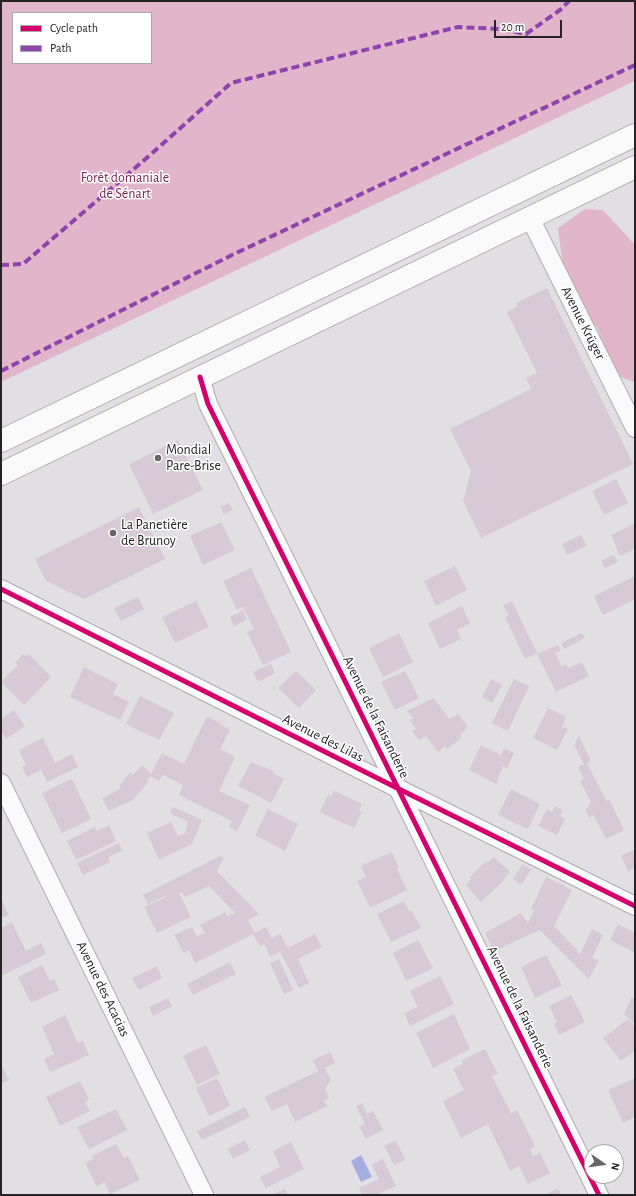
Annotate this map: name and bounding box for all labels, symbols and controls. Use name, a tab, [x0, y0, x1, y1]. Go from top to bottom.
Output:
legend	[12, 12, 152, 64]
scale bar	[496, 12, 564, 38]
text: 20 m	[501, 21, 524, 33]
text: Cycle path	[50, 22, 98, 34]
text: Path	[50, 42, 72, 54]
park label: Forêt domaniale de Sénart	[81, 170, 169, 202]
street label: Avenue Krüger	[557, 284, 609, 362]
place label: Mondial Pare-Brise	[166, 442, 221, 474]
marker: Mondial Pare-Brise	[153, 453, 163, 463]
place label: La Panetière de Brunoy	[121, 517, 188, 550]
marker: La Panetière de Brunoy	[108, 528, 118, 538]
street label: Avenue de la Faisanderie	[339, 653, 413, 781]
street label: Avenue des Lilas	[280, 710, 366, 766]
street label: Avenue des Acacias	[73, 938, 133, 1040]
street label: Avenue de la Faisanderie	[483, 943, 557, 1071]
north arrow	[584, 1144, 624, 1184]
text: N	[609, 1162, 621, 1172]

